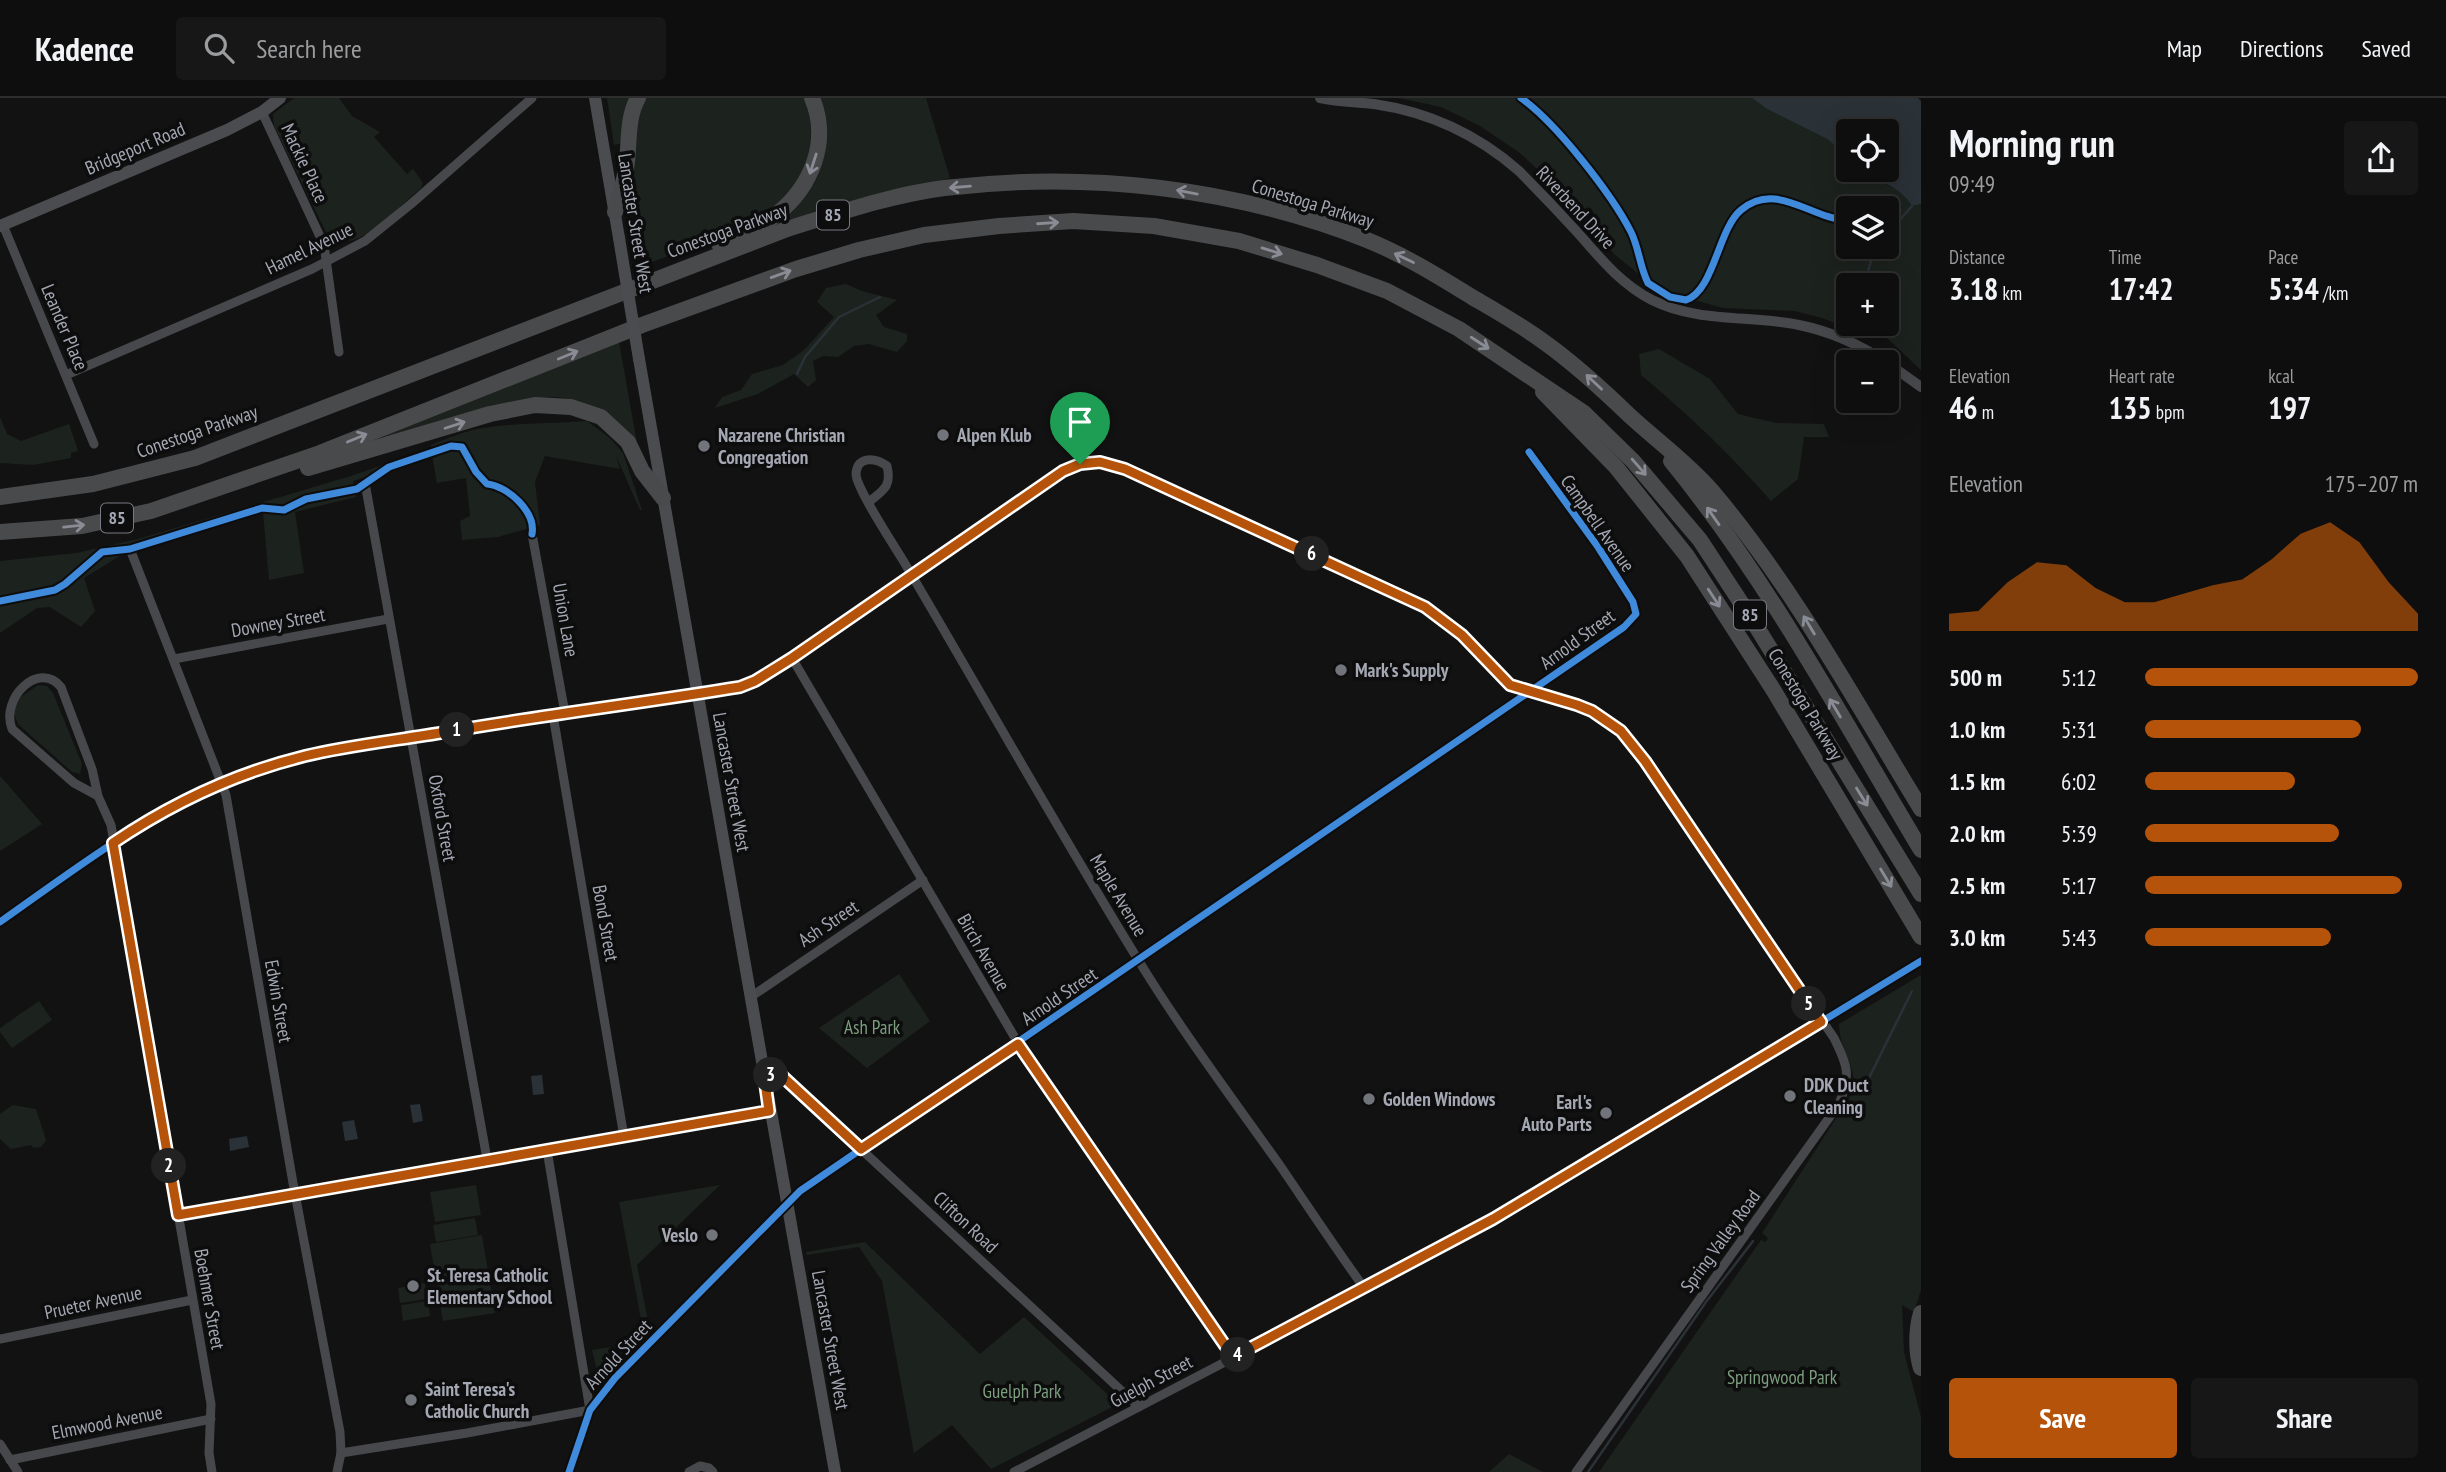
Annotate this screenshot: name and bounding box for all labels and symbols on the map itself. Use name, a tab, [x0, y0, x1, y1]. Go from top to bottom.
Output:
street label: Bridgeport Road	[81, 116, 189, 180]
street label: Mackie Place	[276, 120, 334, 207]
street label: Lancaster Street West	[613, 151, 659, 295]
one-way arrow	[806, 153, 819, 175]
street label: Riverbend Drive	[1531, 160, 1621, 254]
street label: Conestoga Parkway	[1249, 173, 1378, 233]
one-way arrow	[950, 181, 972, 194]
one-way arrow	[1176, 185, 1199, 199]
street label: Conestoga Parkway	[664, 197, 791, 263]
road number: 85	[817, 201, 849, 230]
one-way arrow	[1036, 216, 1058, 229]
street label: Hamel Avenue	[261, 217, 357, 279]
one-way arrow	[1261, 246, 1283, 259]
one-way arrow	[1394, 250, 1415, 264]
one-way arrow	[769, 267, 791, 280]
street label: Leander Place	[36, 280, 94, 374]
one-way arrow	[1469, 336, 1489, 350]
one-way arrow	[557, 347, 579, 360]
one-way arrow	[1586, 373, 1603, 390]
pin	[1050, 392, 1110, 464]
street label: Conestoga Parkway	[133, 399, 261, 463]
one-way arrow	[443, 417, 465, 430]
place label: Nazarene Christian Congregation	[718, 423, 845, 469]
place label: Alpen Klub	[956, 423, 1032, 447]
marker: Alpen Klub	[935, 427, 951, 443]
one-way arrow	[345, 431, 367, 444]
marker: Nazarene Christian Congregation	[696, 438, 712, 454]
one-way arrow	[1631, 458, 1647, 476]
street label: Campbell Avenue	[1556, 470, 1640, 576]
road number: 85	[101, 504, 133, 532]
one-way arrow	[1706, 507, 1720, 526]
one-way arrow	[62, 519, 85, 532]
pin: 6	[1294, 536, 1330, 572]
street label: Union Lane	[548, 581, 584, 659]
one-way arrow	[1707, 588, 1722, 607]
road number: 85	[1734, 601, 1766, 630]
street label: Downey Street	[229, 602, 328, 642]
street label: Arnold Street	[1535, 603, 1620, 674]
one-way arrow	[1801, 616, 1815, 636]
street label: Conestoga Parkway	[1763, 644, 1849, 765]
place label: Mark's Supply	[1355, 658, 1449, 682]
marker: Mark's Supply	[1333, 662, 1349, 678]
one-way arrow	[1828, 698, 1842, 718]
street label: Lancaster Street West	[708, 710, 756, 854]
pin: 1	[440, 712, 475, 748]
street label: Oxford Street	[424, 773, 463, 864]
one-way arrow	[1855, 787, 1869, 807]
street label: Maple Avenue	[1085, 849, 1153, 941]
one-way arrow	[1879, 868, 1893, 888]
street label: Bond Street	[587, 883, 625, 964]
street label: Ash Street	[793, 894, 863, 952]
street label: Birch Avenue	[952, 909, 1016, 995]
street label: Edwin Street	[260, 958, 298, 1045]
street label: Arnold Street	[1016, 961, 1102, 1030]
pin: 5	[1792, 986, 1826, 1021]
park label: Ash Park	[844, 1015, 901, 1039]
pin: 3	[754, 1058, 788, 1093]
place label: DDK Duct Cleaning	[1804, 1073, 1869, 1119]
place label: Golden Windows	[1383, 1087, 1496, 1111]
marker: DDK Duct Cleaning	[1782, 1088, 1798, 1104]
place label: Earl's Auto Parts	[1520, 1090, 1592, 1136]
marker: Golden Windows	[1361, 1091, 1377, 1107]
marker: Earl's Auto Parts	[1598, 1105, 1614, 1121]
pin: 2	[152, 1148, 186, 1184]
street label: Spring Valley Road	[1675, 1185, 1765, 1297]
street label: Clifton Road	[929, 1186, 1003, 1258]
place label: Veslo	[661, 1223, 698, 1247]
marker: Veslo	[704, 1227, 720, 1243]
street label: Boehmer Street	[189, 1247, 231, 1352]
place label: St. Teresa Catholic Elementary School	[427, 1263, 552, 1309]
street label: Lancaster Street West	[807, 1268, 855, 1412]
marker: St. Teresa Catholic Elementary School	[405, 1278, 421, 1294]
street label: Prueter Avenue	[42, 1280, 144, 1324]
street label: Arnold Street	[580, 1314, 657, 1394]
pin: 4	[1220, 1338, 1256, 1372]
street label: Guelph Street	[1106, 1349, 1197, 1413]
park label: Springwood Park	[1727, 1365, 1838, 1389]
place label: Saint Teresa's Catholic Church	[425, 1377, 529, 1423]
park label: Guelph Park	[983, 1379, 1062, 1403]
marker: Saint Teresa's Catholic Church	[403, 1392, 419, 1408]
street label: Elmwood Avenue	[50, 1399, 165, 1444]

